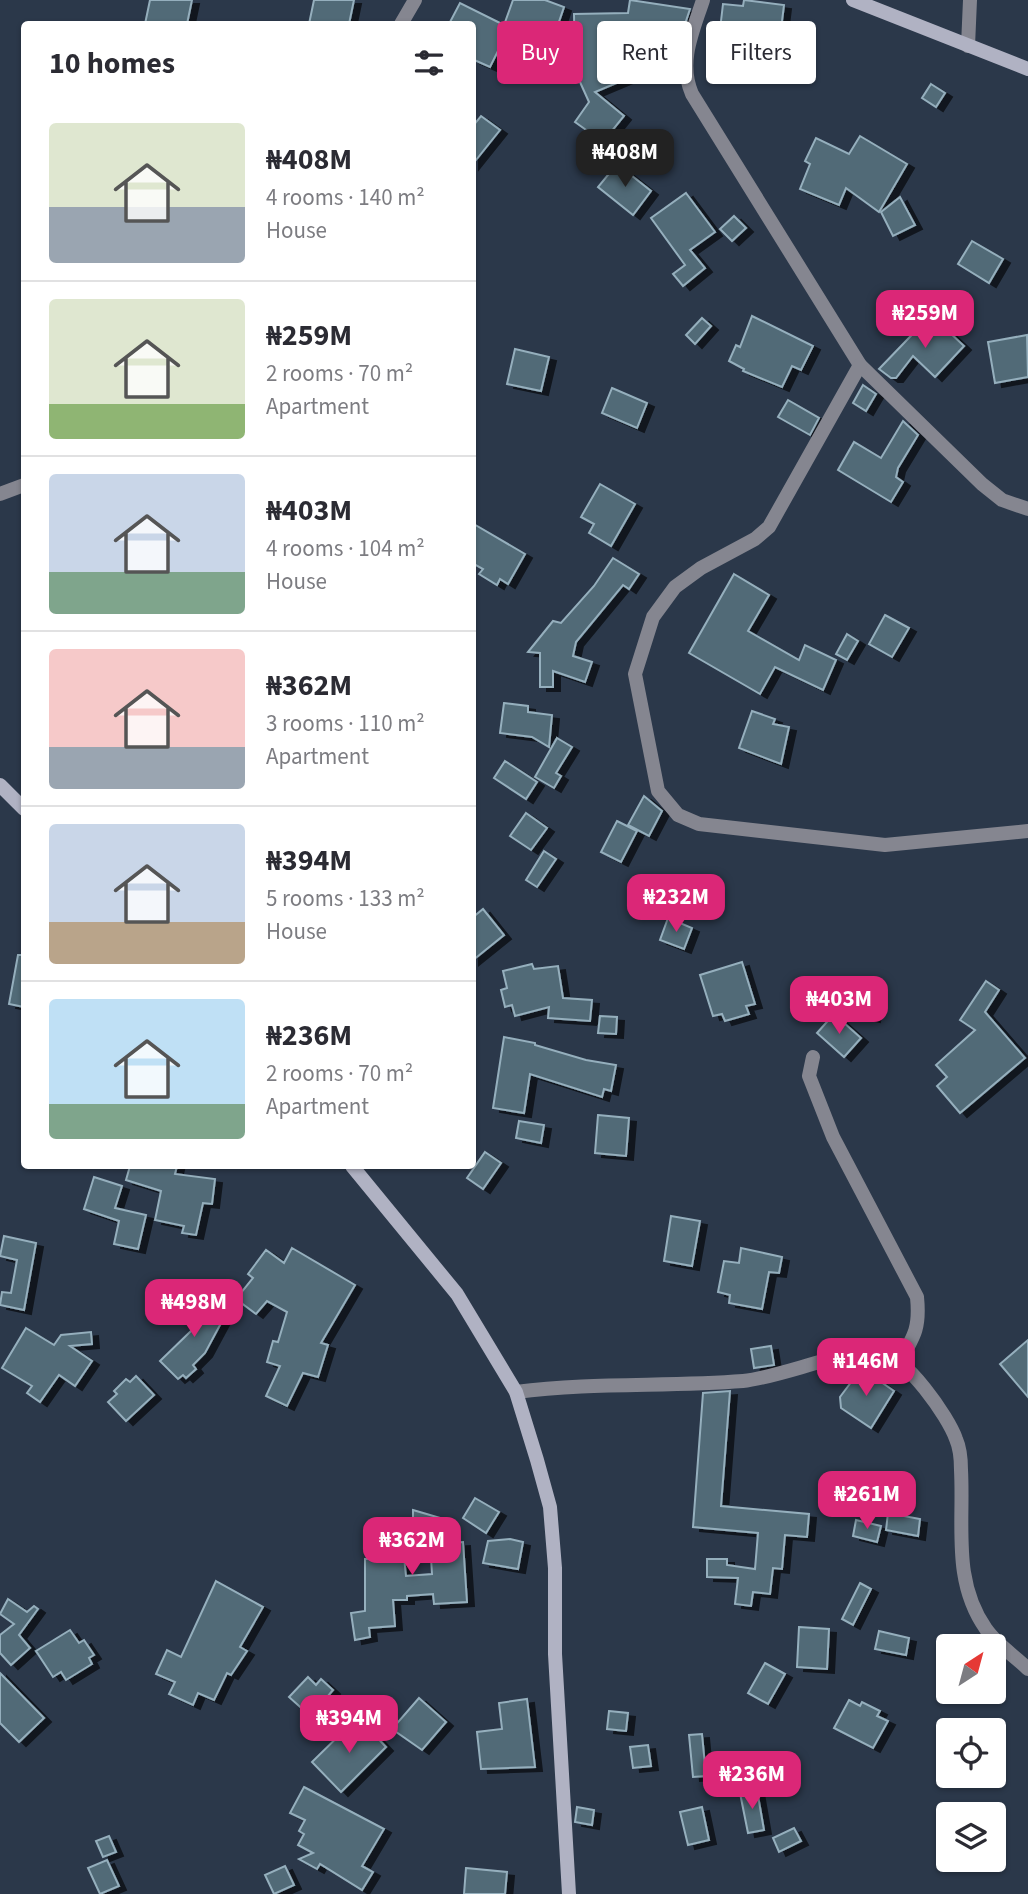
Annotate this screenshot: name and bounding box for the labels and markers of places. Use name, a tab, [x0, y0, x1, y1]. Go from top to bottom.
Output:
pin: ₦408M	[576, 130, 674, 189]
pin: ₦259M	[876, 290, 974, 350]
pin: ₦232M	[627, 874, 725, 934]
pin: ₦403M	[790, 976, 888, 1036]
pin: ₦498M	[145, 1280, 243, 1339]
pin: ₦146M	[817, 1338, 915, 1398]
pin: ₦261M	[818, 1472, 916, 1531]
pin: ₦362M	[363, 1518, 461, 1577]
pin: ₦394M	[300, 1696, 398, 1755]
pin: ₦236M	[703, 1752, 801, 1811]

